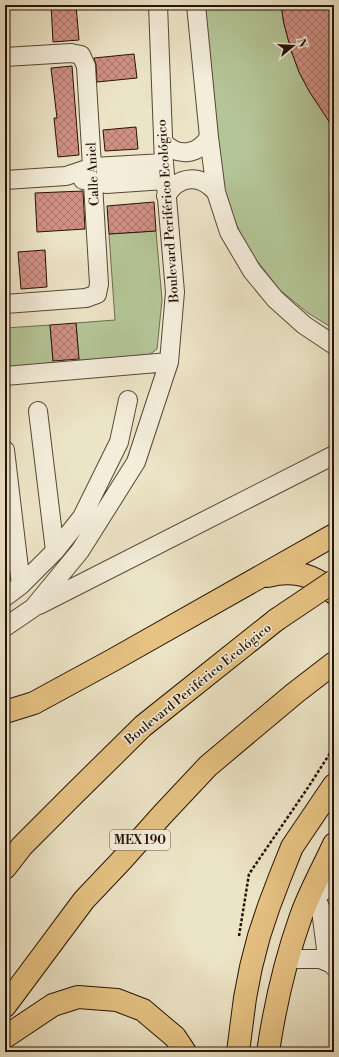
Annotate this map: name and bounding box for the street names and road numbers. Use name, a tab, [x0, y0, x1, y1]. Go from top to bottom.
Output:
street label: Boulevard Periférico Ecológico	[154, 119, 182, 304]
street label: Calle Aniel	[83, 142, 103, 206]
street label: Boulevard Periférico Ecológico	[121, 620, 275, 749]
road number: MEX 190	[110, 830, 170, 850]

